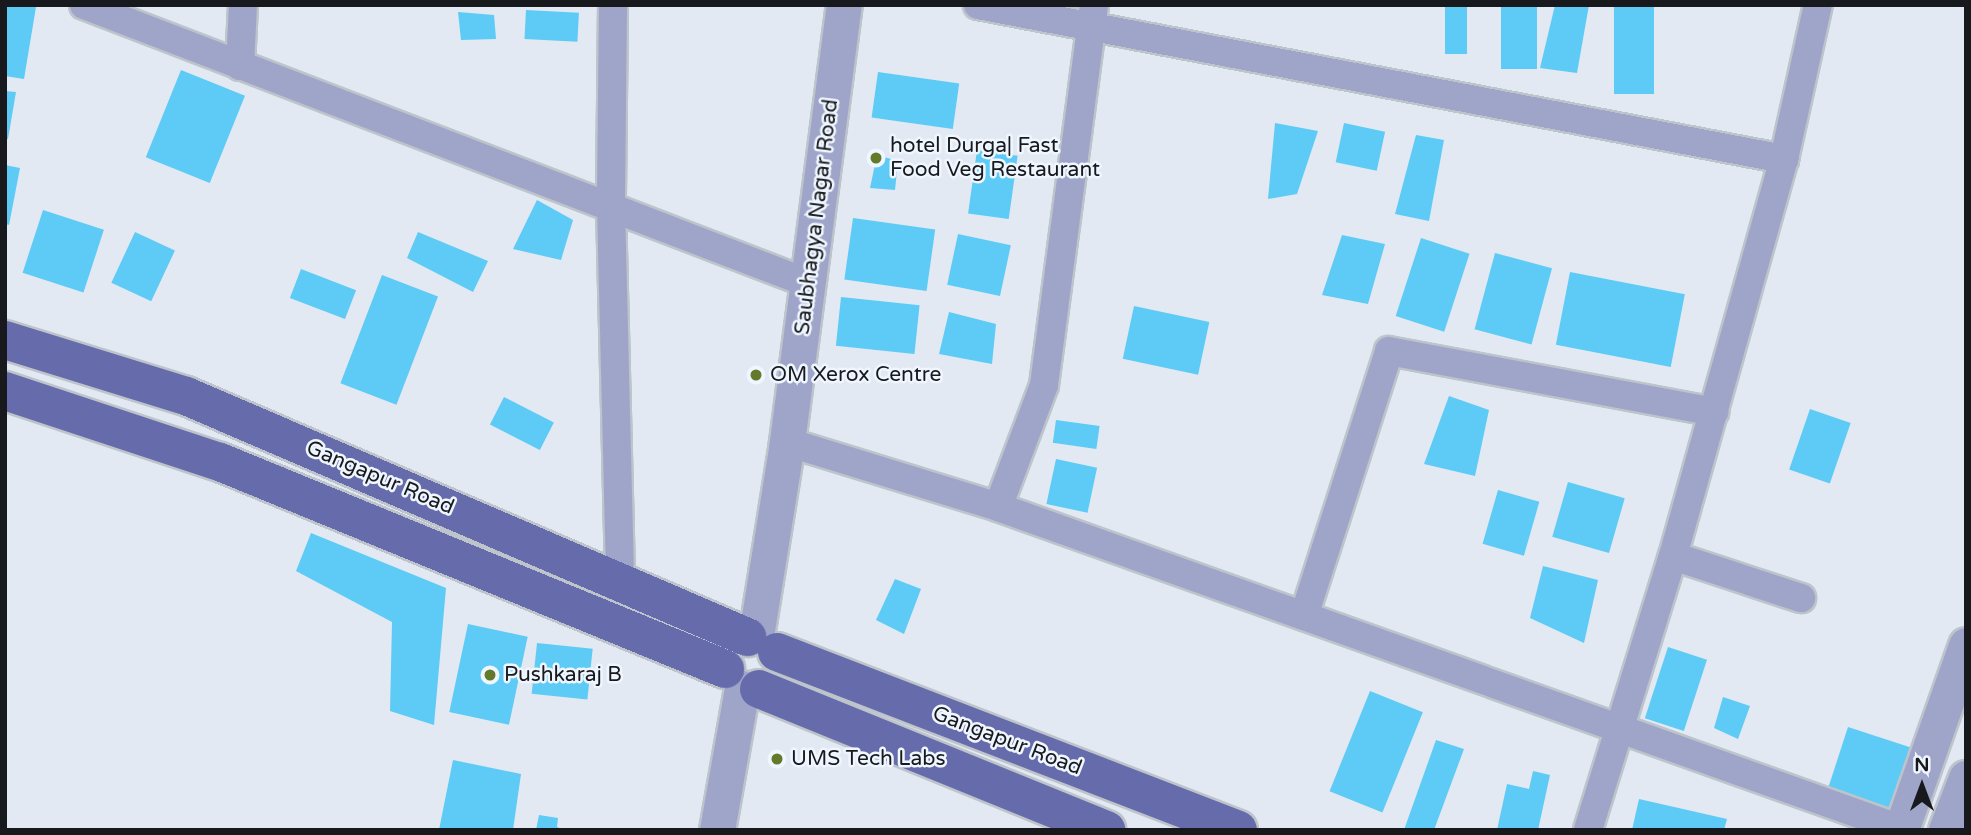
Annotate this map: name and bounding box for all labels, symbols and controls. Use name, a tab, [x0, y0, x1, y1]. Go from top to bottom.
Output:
street label: Saubhagya Nagar Road	[790, 98, 844, 336]
place label: hotel Durga| Fast Food Veg Restaurant	[890, 133, 1100, 183]
marker: hotel Durga| Fast Food Veg Restaurant	[868, 150, 884, 166]
place label: OM Xerox Centre	[770, 362, 941, 388]
marker: OM Xerox Centre	[748, 367, 764, 383]
street label: Gangapur Road	[302, 436, 458, 520]
place label: Pushkaraj B	[504, 662, 622, 688]
marker: Pushkaraj B	[482, 667, 498, 683]
street label: Gangapur Road	[929, 701, 1085, 781]
place label: UMS Tech Labs	[791, 746, 946, 772]
marker: UMS Tech Labs	[769, 751, 785, 767]
north arrow	[1887, 751, 1957, 821]
text: N	[1914, 754, 1930, 776]

